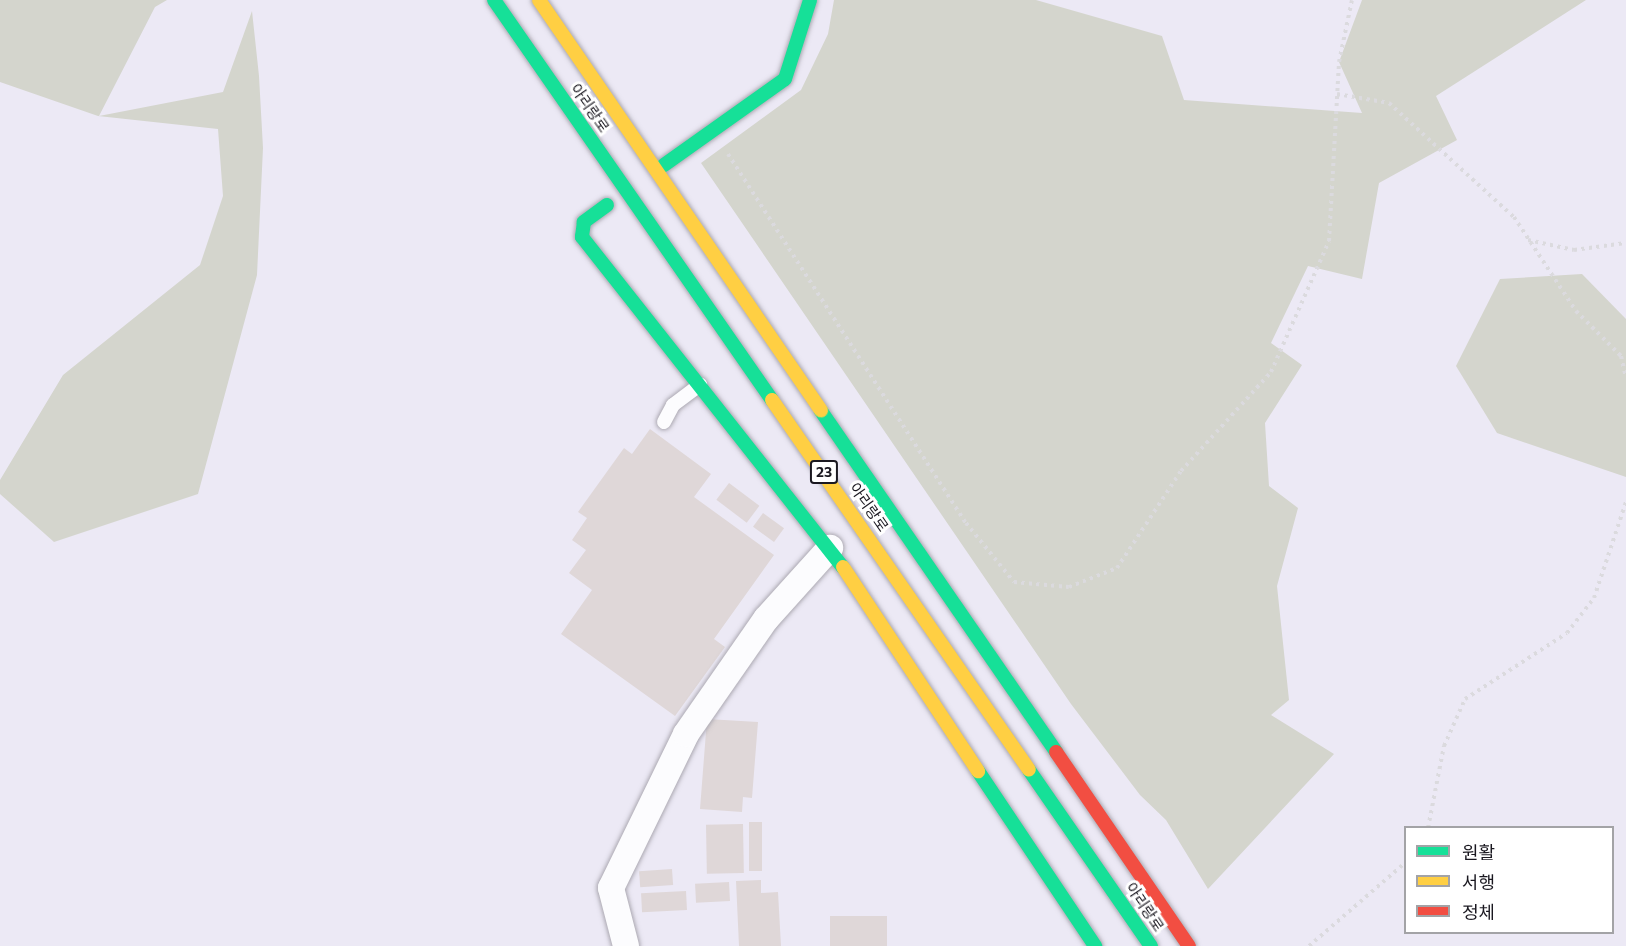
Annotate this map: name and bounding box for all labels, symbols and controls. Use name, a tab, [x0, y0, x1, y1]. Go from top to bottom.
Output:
street label: 아리랑로	[567, 80, 613, 136]
road number: 23	[809, 461, 839, 483]
street label: 아리랑로	[846, 479, 892, 535]
legend	[1404, 826, 1614, 934]
text: 원활	[1462, 841, 1495, 863]
text: 서행	[1462, 871, 1495, 893]
street label: 아리랑로	[1122, 879, 1168, 935]
text: 정체	[1462, 901, 1495, 923]

